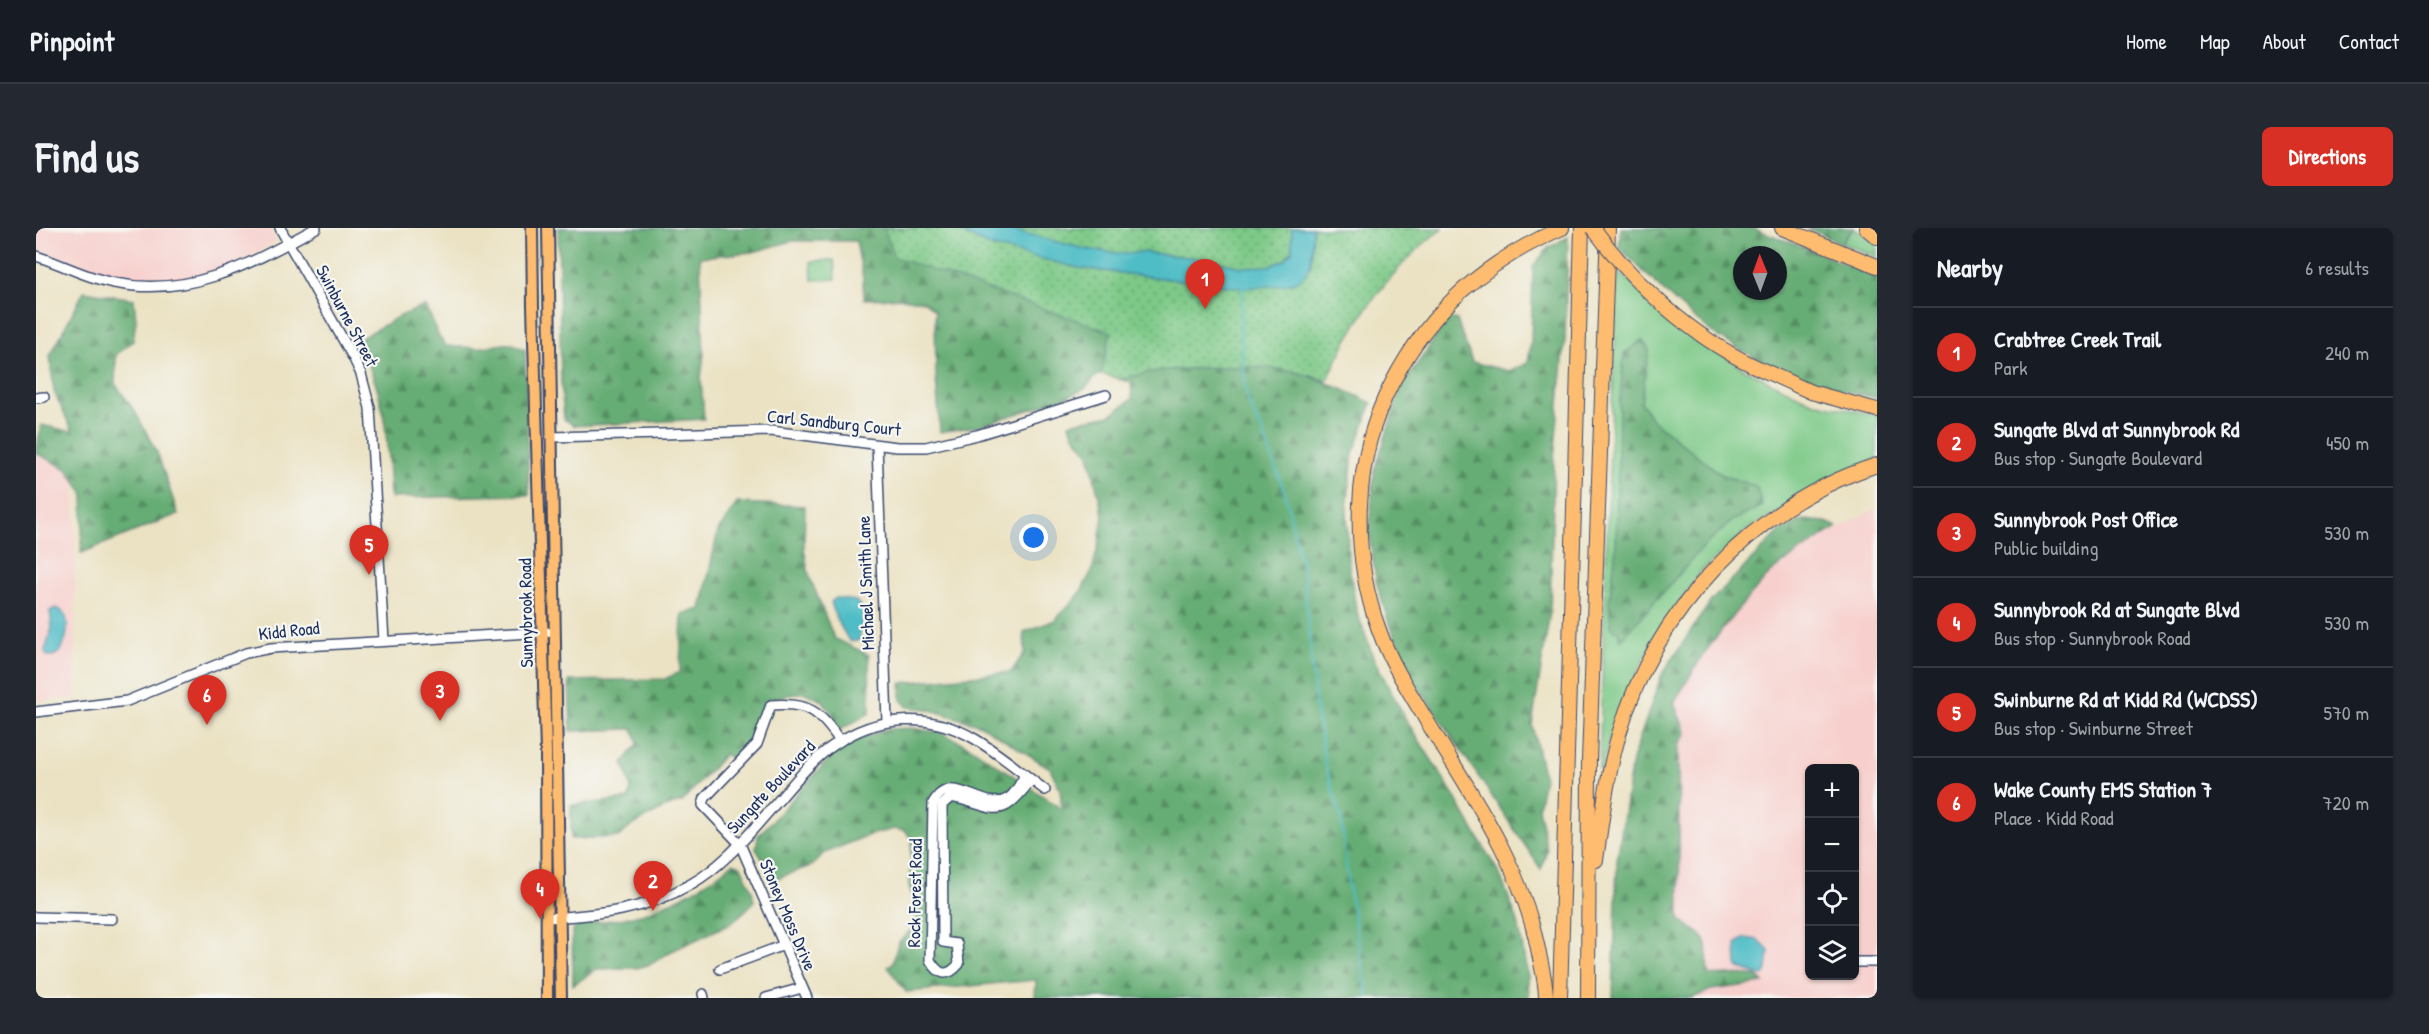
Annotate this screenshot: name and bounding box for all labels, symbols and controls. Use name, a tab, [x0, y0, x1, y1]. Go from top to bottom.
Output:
text: Pinpoint	[30, 22, 114, 60]
text: Home	[2126, 27, 2167, 56]
text: Map	[2200, 27, 2230, 56]
text: About	[2263, 27, 2306, 56]
text: Contact	[2339, 27, 2399, 56]
button: Directions	[2262, 127, 2393, 186]
text: Find us	[36, 128, 139, 185]
north arrow	[1733, 246, 1787, 300]
text: Nearby	[1937, 250, 2003, 285]
text: 6 results	[2305, 254, 2369, 281]
pin: 1	[1186, 260, 1224, 309]
street label: Swinburne Street	[310, 261, 385, 372]
text: Crabtree Creek Trail	[1994, 324, 2161, 354]
text: 1	[1953, 339, 1960, 366]
text: 240 m	[2325, 339, 2369, 366]
text: Park	[1994, 354, 2027, 381]
street label: Carl Sandburg Court	[766, 403, 903, 442]
text: Sungate Blvd at Sunnybrook Rd	[1994, 414, 2239, 444]
text: 2	[1952, 429, 1961, 456]
text: 450 m	[2326, 429, 2369, 456]
text: Bus stop · Sungate Boulevard	[1994, 444, 2202, 471]
text: Sunnybrook Post Office	[1994, 504, 2178, 534]
street label: Michael J Smith Lane	[851, 515, 880, 651]
text: 3	[1952, 519, 1961, 546]
text: 530 m	[2324, 519, 2369, 546]
your location	[1019, 523, 1048, 552]
pin: 5	[350, 526, 388, 575]
text: Public building	[1994, 534, 2098, 561]
street label: Sunnybrook Road	[512, 558, 539, 668]
text: Sunnybrook Rd at Sungate Blvd	[1994, 594, 2239, 624]
text: 4	[1953, 609, 1960, 636]
text: 530 m	[2324, 609, 2369, 636]
street label: Kidd Road	[257, 615, 321, 646]
text: Bus stop · Sunnybrook Road	[1994, 624, 2190, 651]
pin: 3	[420, 672, 460, 721]
pin: 6	[188, 676, 226, 725]
text: Swinburne Rd at Kidd Rd (WCDSS)	[1994, 684, 2258, 714]
text: 5	[1952, 699, 1961, 726]
text: 570 m	[2323, 699, 2369, 726]
text: Bus stop · Swinburne Street	[1994, 714, 2193, 741]
street label: Sungate Boulevard	[721, 734, 821, 839]
map controls	[1805, 764, 1859, 980]
button: +	[1805, 764, 1859, 818]
text: Wake County EMS Station 7	[1994, 774, 2212, 804]
text: 6	[1953, 789, 1960, 816]
text: 720 m	[2323, 789, 2369, 816]
text: Place · Kidd Road	[1994, 804, 2114, 831]
button: −	[1805, 818, 1859, 872]
street label: Rock Forest Road	[901, 838, 928, 948]
street label: Stoney Moss Drive	[754, 855, 823, 974]
pin: 2	[634, 862, 672, 911]
pin: 4	[520, 870, 560, 919]
button: locate	[1805, 872, 1859, 926]
button: layers	[1805, 926, 1859, 980]

